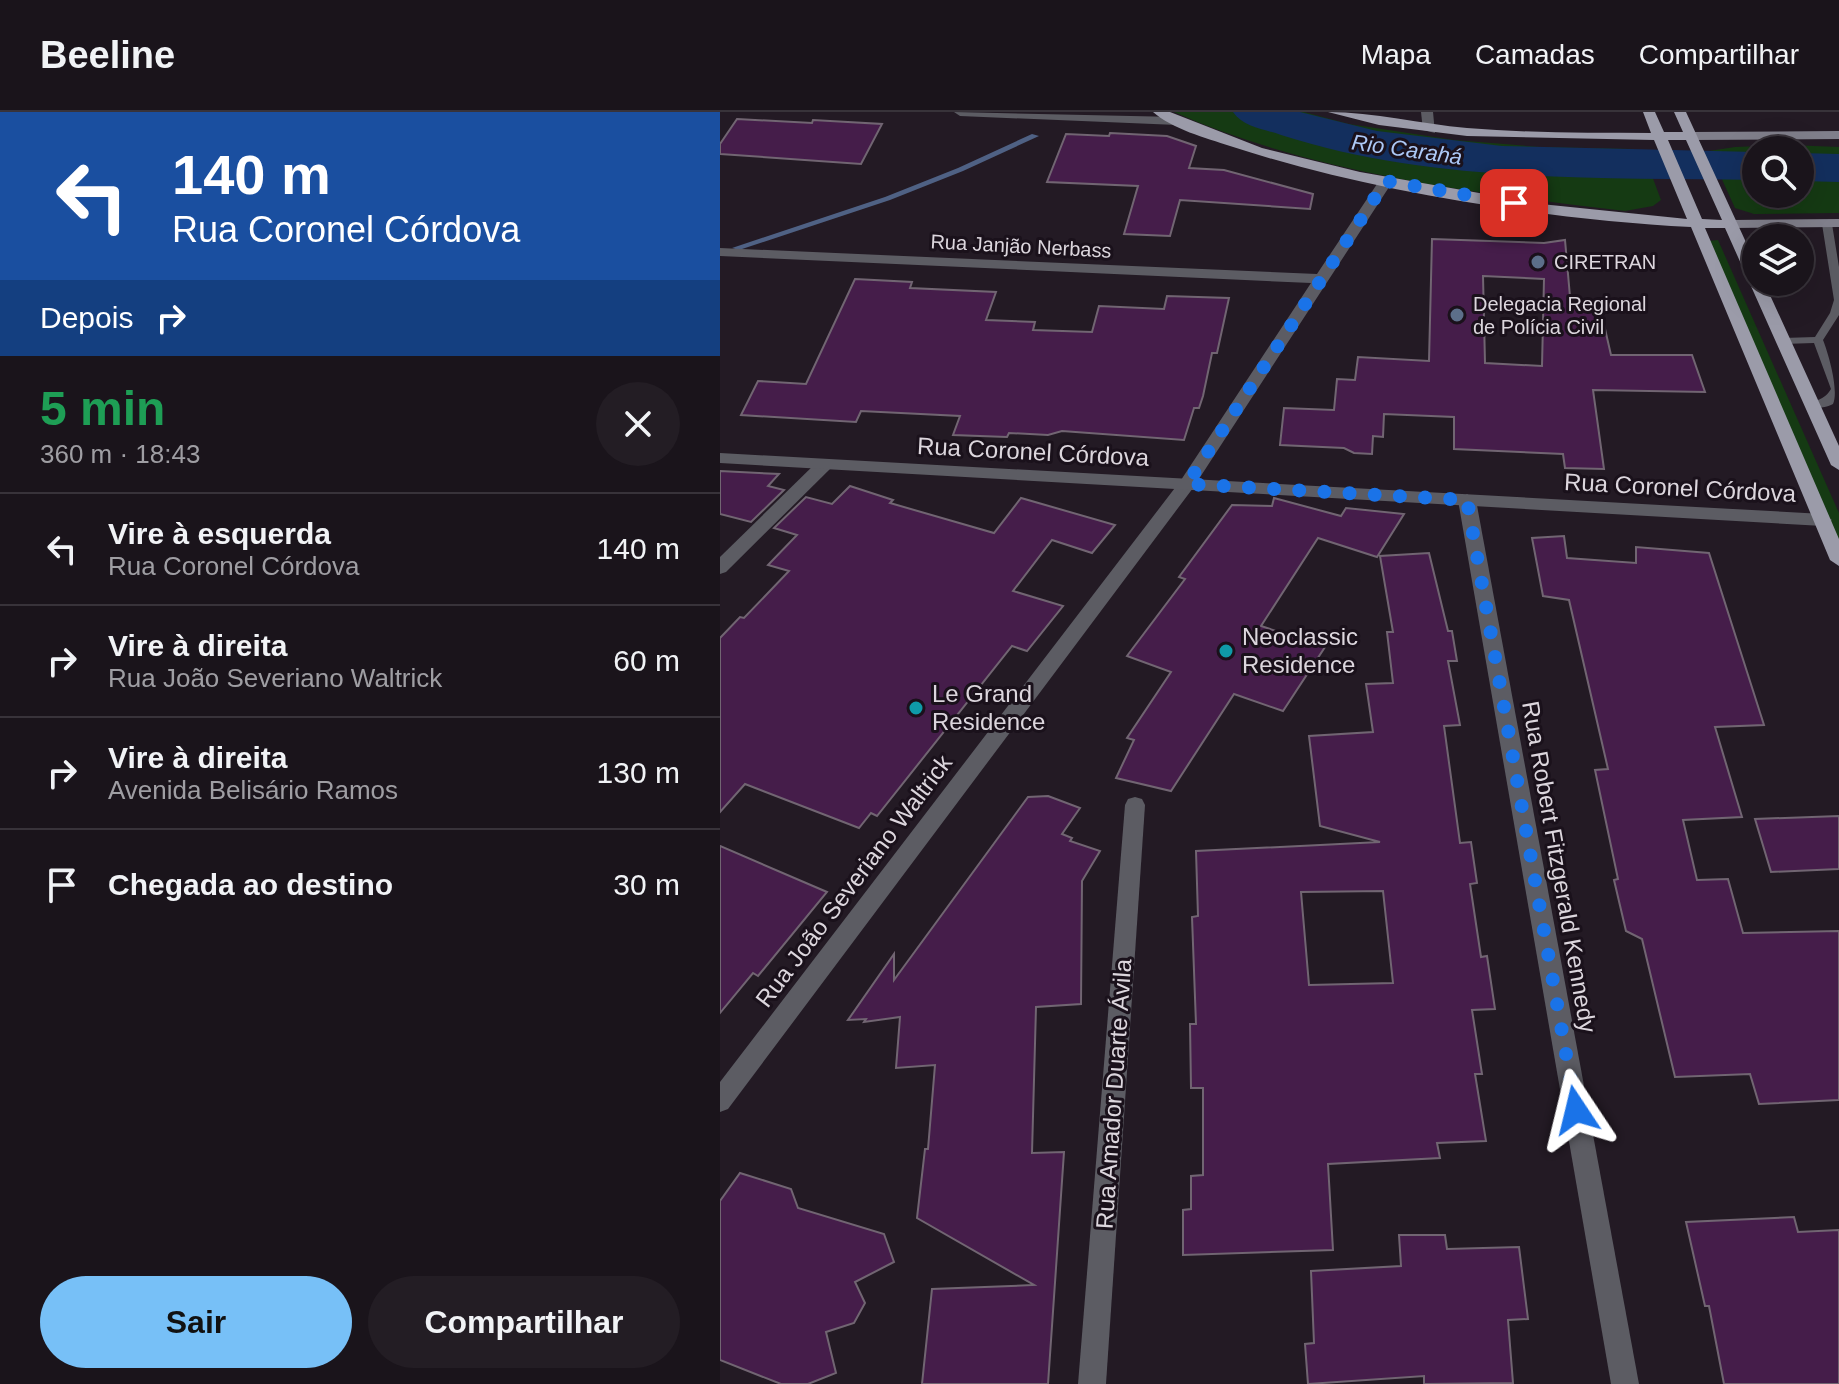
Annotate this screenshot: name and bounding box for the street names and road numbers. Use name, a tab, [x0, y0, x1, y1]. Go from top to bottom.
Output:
street label: Rua Janjão Nerbass	[930, 230, 1112, 262]
street label: Rua Coronel Córdova	[916, 432, 1150, 471]
street label: Rua Coronel Córdova	[1563, 468, 1797, 507]
street label: Rua Robert Fitzgerald Kennedy	[1517, 699, 1602, 1035]
street label: Rua João Severiano Waltrick	[750, 749, 958, 1012]
street label: Rua Amador Duarte Ávila	[1091, 957, 1136, 1230]

